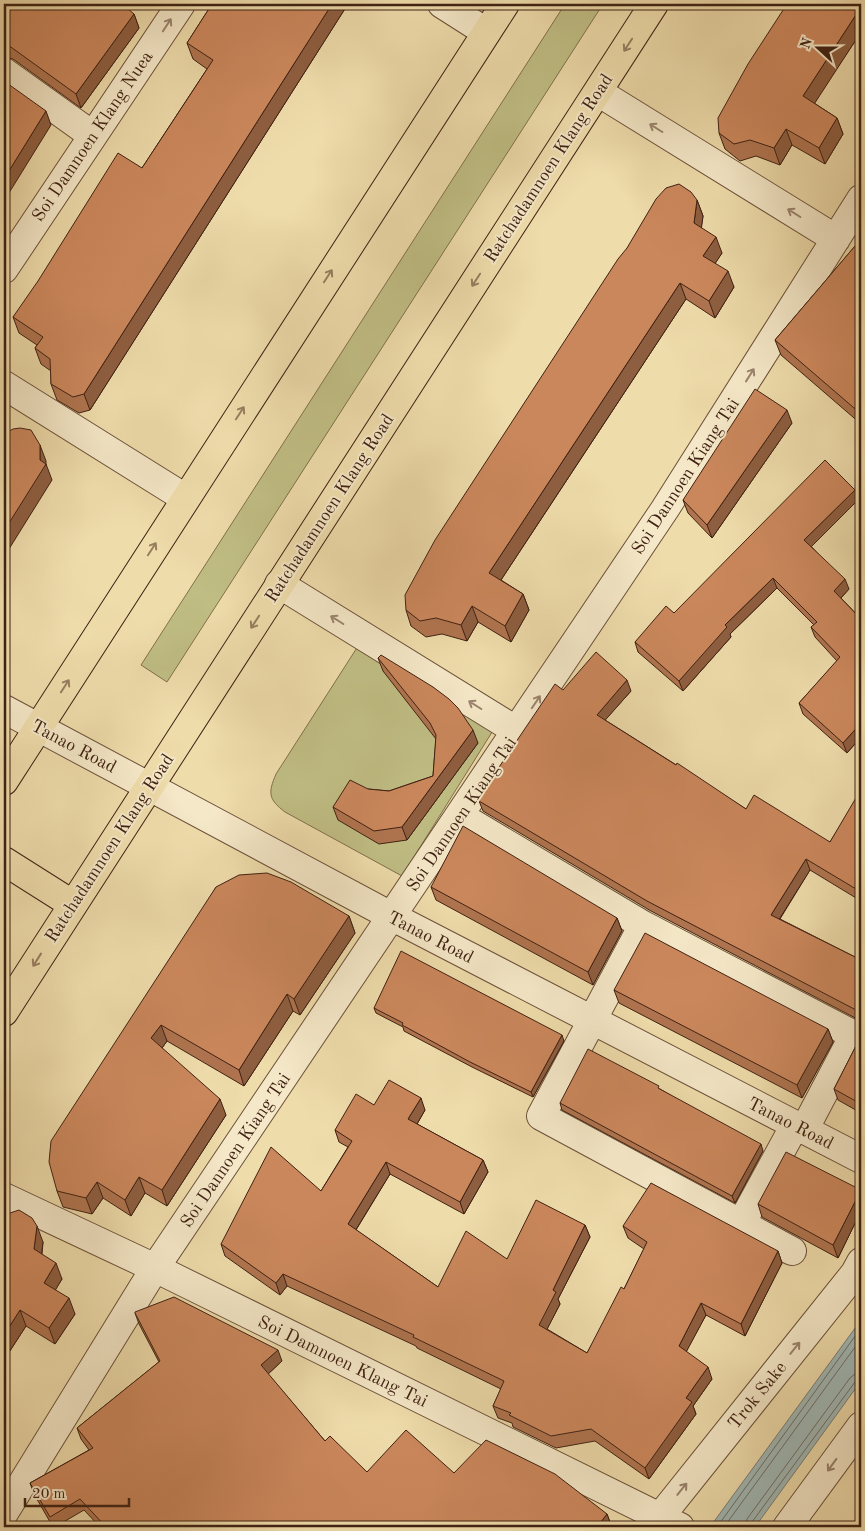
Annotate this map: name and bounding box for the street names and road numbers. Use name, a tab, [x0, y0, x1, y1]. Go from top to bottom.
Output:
street label: Soi Damnoen Klang Nuea	[29, 48, 157, 225]
street label: Ratchadamnoen Klang Road	[481, 71, 617, 266]
street label: Soi Dannoen Kiang Tai	[629, 395, 743, 558]
street label: Ratchadamnoen Klang Road	[262, 411, 398, 606]
street label: Tanao Road	[28, 717, 119, 777]
street label: Soi Dannoen Kiang Tai	[404, 734, 520, 895]
street label: Ratchadamnoen Klang Road	[42, 751, 178, 946]
street label: Tanao Road	[385, 909, 476, 967]
street label: Soi Dannoen Kiang Tai	[178, 1070, 294, 1231]
street label: Tanao Road	[745, 1095, 836, 1153]
street label: Soi Damnoen Klang Tai	[255, 1313, 430, 1411]
street label: Trok Sake	[725, 1358, 790, 1433]

